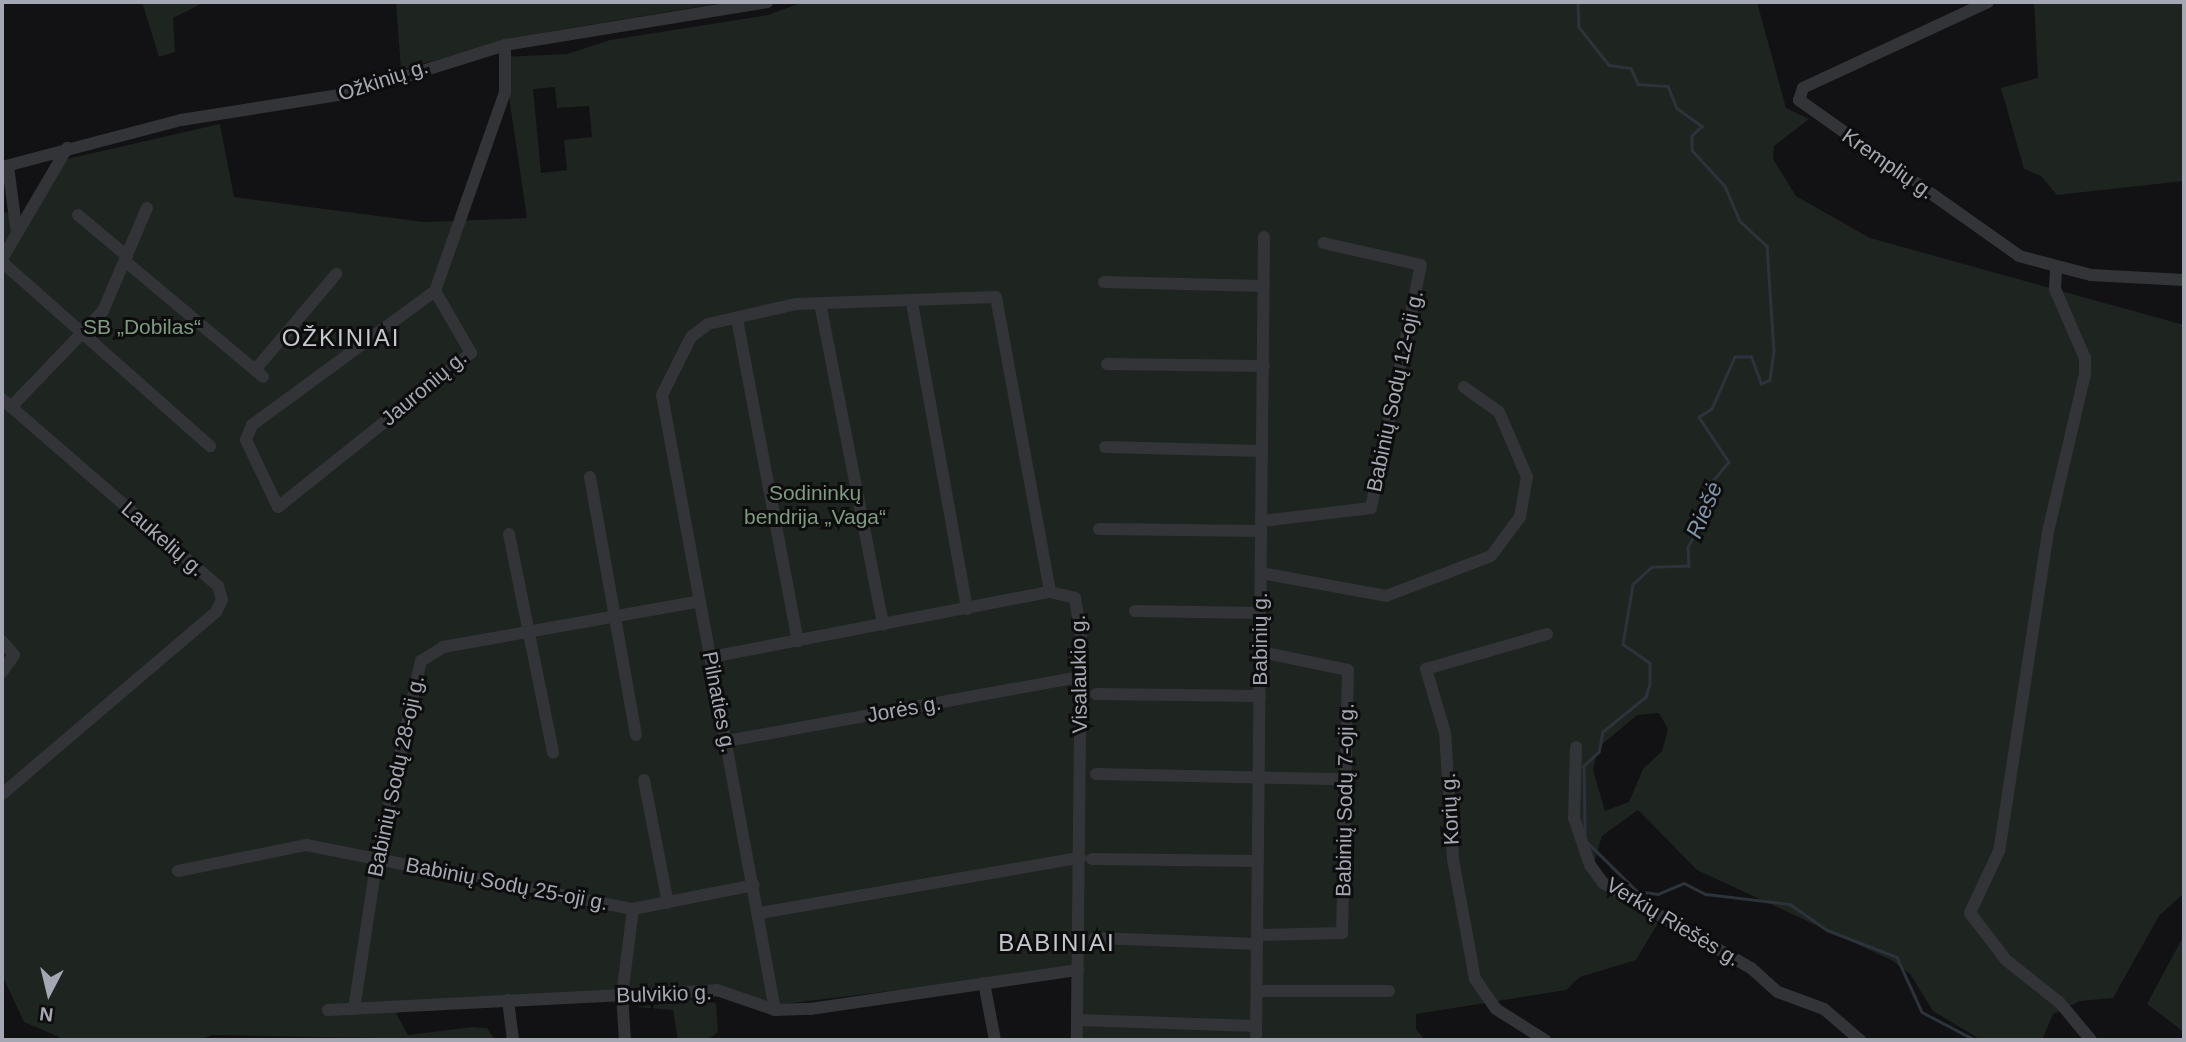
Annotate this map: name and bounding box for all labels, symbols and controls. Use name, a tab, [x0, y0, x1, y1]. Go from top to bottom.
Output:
street label: Ožkinių g.	[335, 54, 431, 106]
street label: Kremplių g.	[1837, 123, 1939, 205]
street label: Babinių Sodų 12-oji g.	[1361, 288, 1429, 494]
park label: SB „Dobilas“	[83, 314, 201, 340]
district label: OŽKINIAI	[283, 324, 399, 352]
street label: Jauronių g.	[376, 345, 472, 431]
water label: Riešė	[1680, 478, 1728, 542]
park label: Sodininkų bendrija „Vaga“	[744, 480, 886, 530]
street label: Laukelių g.	[116, 496, 210, 582]
street label: Babinių g.	[1247, 592, 1273, 686]
street label: Visalaukio g.	[1065, 614, 1093, 734]
street label: Pilnaties g.	[697, 649, 741, 755]
street label: Babinių Sodų 28-oji g.	[362, 673, 430, 879]
street label: Jorės g.	[865, 690, 943, 728]
street label: Babinių Sodų 7-oji g.	[1331, 703, 1359, 897]
street label: Korių g.	[1436, 772, 1464, 846]
street label: Babinių Sodų 25-oji g.	[404, 852, 610, 916]
street label: Verkių Riešės g.	[1601, 872, 1745, 972]
district label: BABINIAI	[999, 929, 1115, 957]
north arrow	[14, 958, 84, 1028]
street label: Bulvikio g.	[616, 980, 712, 1008]
text: N	[38, 1003, 54, 1026]

